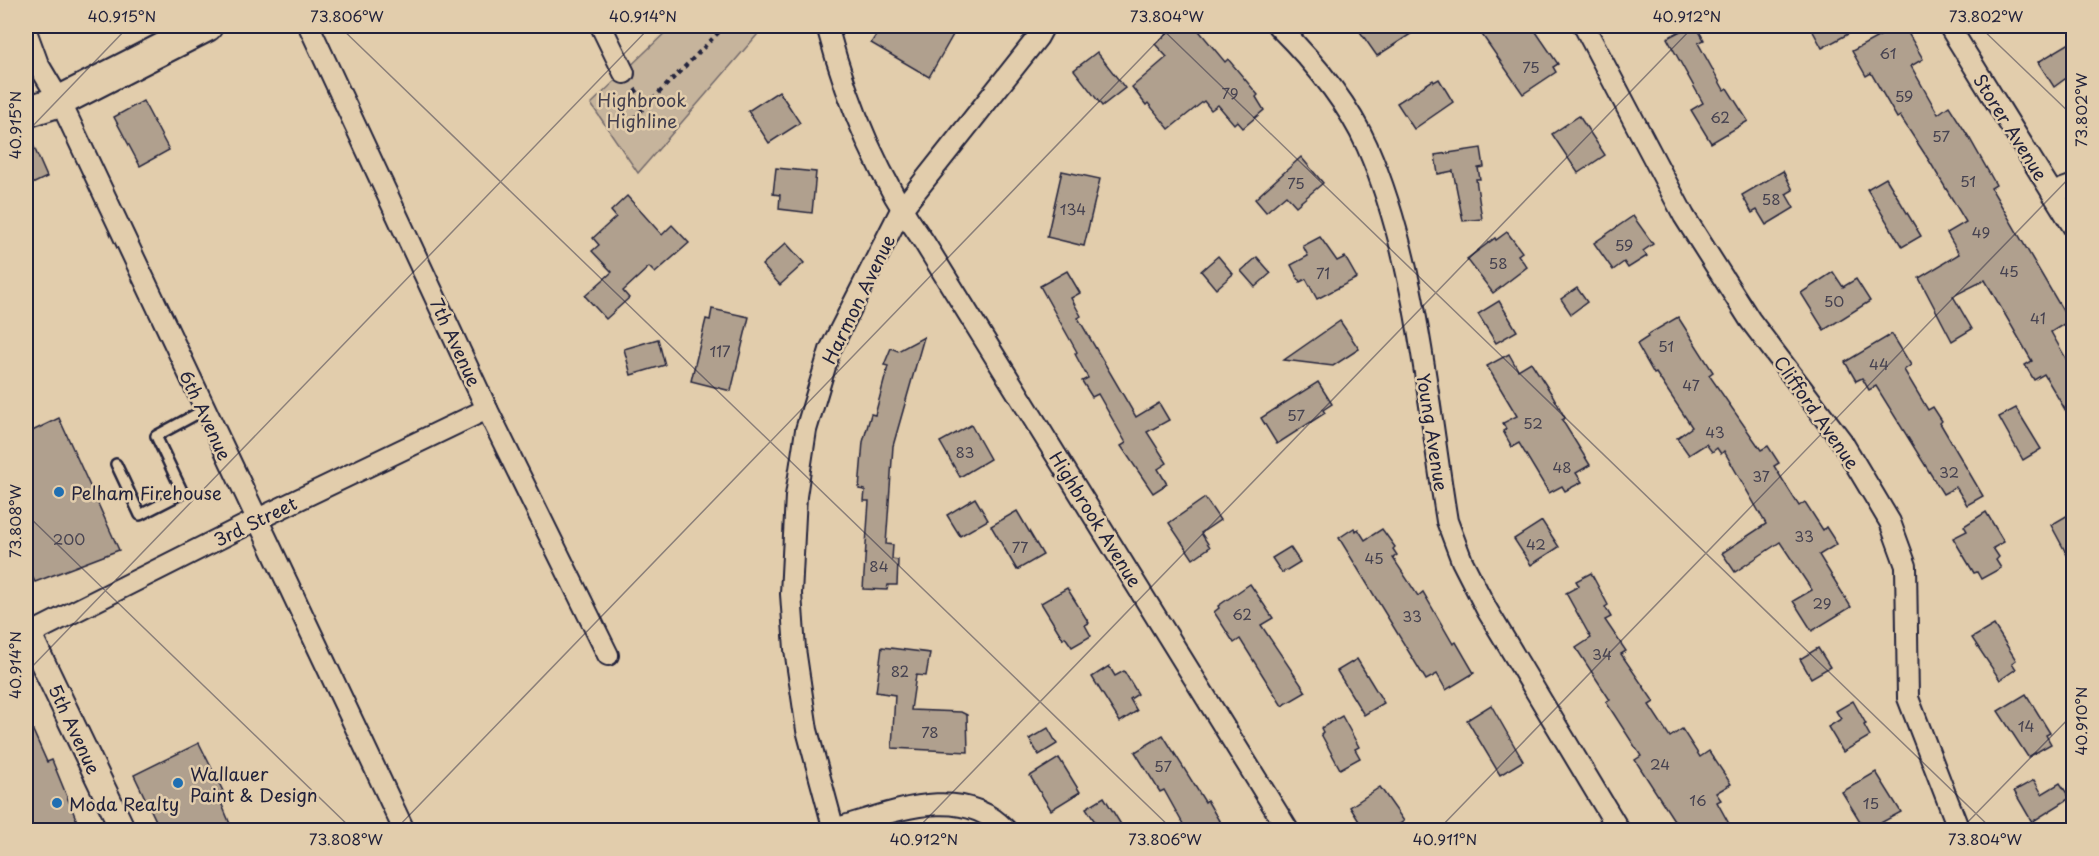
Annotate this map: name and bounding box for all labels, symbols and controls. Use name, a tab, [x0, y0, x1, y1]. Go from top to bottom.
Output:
text: 40.915°N	[88, 4, 156, 27]
text: 73.806°W	[310, 4, 384, 27]
text: 40.914°N	[609, 4, 677, 27]
text: 73.804°W	[1130, 4, 1205, 27]
text: 40.912°N	[1653, 4, 1721, 27]
text: 73.802°W	[1949, 4, 2024, 27]
house number: 61	[1880, 41, 1896, 64]
house number: 75	[1522, 55, 1540, 78]
street label: Storer Avenue	[1967, 68, 2055, 186]
text: 73.802°W	[2069, 72, 2092, 147]
house number: 79	[1221, 81, 1239, 104]
house number: 59	[1895, 84, 1913, 107]
park label: Highbrook Highline	[597, 86, 687, 134]
text: 40.915°N	[3, 91, 26, 159]
house number: 62	[1710, 105, 1730, 128]
house number: 57	[1932, 124, 1950, 147]
house number: 51	[1960, 169, 1976, 192]
house number: 75	[1287, 171, 1305, 194]
house number: 58	[1761, 187, 1781, 210]
house number: 134	[1060, 197, 1086, 220]
house number: 49	[1972, 220, 1990, 243]
street label: Harmon Avenue	[815, 230, 901, 368]
house number: 59	[1615, 233, 1633, 256]
house number: 58	[1488, 251, 1508, 274]
house number: 45	[1999, 259, 2019, 282]
house number: 71	[1316, 261, 1330, 284]
house number: 50	[1824, 289, 1844, 312]
street label: 7th Avenue	[424, 293, 488, 391]
house number: 41	[2030, 306, 2046, 329]
house number: 51	[1658, 334, 1674, 357]
house number: 117	[709, 339, 731, 362]
street label: Clifford Avenue	[1768, 350, 1866, 474]
house number: 44	[1869, 352, 1889, 375]
street label: 6th Avenue	[173, 366, 239, 465]
street label: Young Avenue	[1410, 371, 1456, 493]
house number: 47	[1682, 373, 1700, 396]
house number: 57	[1287, 403, 1305, 426]
house number: 52	[1523, 411, 1543, 434]
house number: 43	[1705, 420, 1725, 443]
house number: 83	[955, 440, 975, 463]
street label: Highbrook Avenue	[1043, 446, 1149, 592]
house number: 48	[1552, 455, 1572, 478]
house number: 32	[1939, 460, 1959, 483]
house number: 37	[1752, 464, 1770, 487]
place label: Pelham Firehouse	[71, 479, 222, 506]
text: 73.808°W	[3, 483, 26, 558]
marker: Pelham Firehouse	[52, 485, 66, 499]
street label: 3rd Street	[209, 489, 301, 553]
house number: 33	[1794, 524, 1814, 547]
house number: 200	[53, 527, 85, 550]
house number: 42	[1526, 532, 1546, 555]
house number: 77	[1012, 535, 1028, 558]
house number: 45	[1364, 546, 1384, 569]
house number: 84	[869, 554, 889, 577]
house number: 29	[1812, 591, 1832, 614]
house number: 62	[1232, 602, 1252, 625]
house number: 33	[1402, 604, 1422, 627]
text: 40.914°N	[3, 631, 26, 699]
house number: 34	[1592, 642, 1612, 665]
house number: 82	[891, 659, 909, 682]
street label: 5th Avenue	[42, 680, 108, 778]
text: 40.910°N	[2069, 686, 2092, 756]
house number: 14	[2018, 714, 2034, 737]
house number: 78	[921, 720, 939, 743]
house number: 24	[1650, 752, 1670, 775]
house number: 57	[1154, 754, 1172, 777]
place label: Wallauer Paint & Design	[190, 760, 318, 808]
marker: Wallauer Paint & Design	[171, 776, 185, 790]
house number: 16	[1689, 788, 1707, 811]
place label: Moda Realty	[69, 790, 179, 817]
house number: 15	[1863, 791, 1879, 814]
marker: Moda Realty	[50, 796, 64, 810]
text: 73.808°W	[309, 827, 384, 850]
text: 40.912°N	[890, 827, 958, 850]
text: 73.806°W	[1128, 827, 1202, 850]
text: 40.911°N	[1413, 827, 1477, 850]
text: 73.804°W	[1948, 827, 2023, 850]

